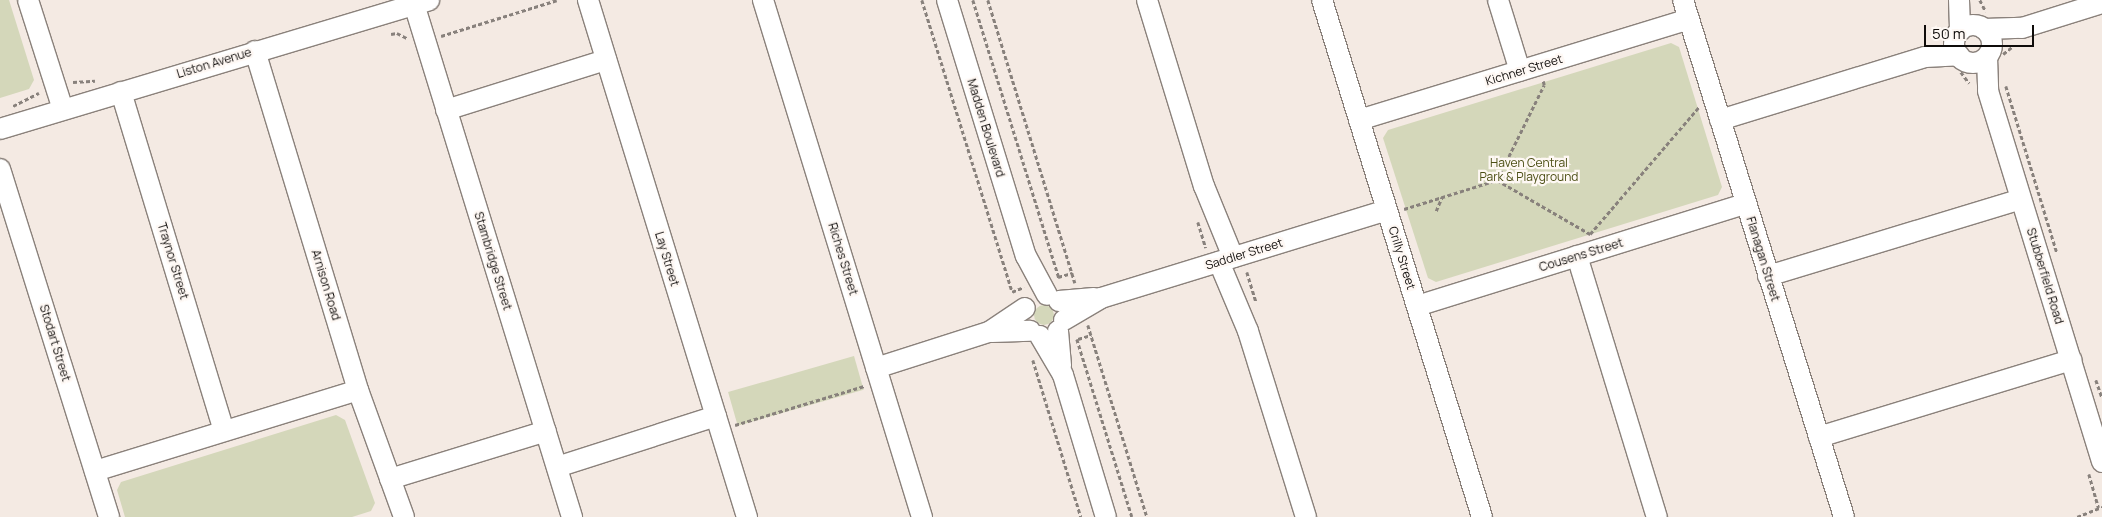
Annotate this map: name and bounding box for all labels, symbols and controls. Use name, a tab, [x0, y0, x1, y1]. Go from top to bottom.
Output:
scale bar	[1927, 15, 2037, 47]
text: 50 m	[1932, 23, 1966, 44]
street label: Liston Avenue	[175, 45, 253, 81]
street label: Kichner Street	[1484, 51, 1564, 89]
street label: Madden Boulevard	[964, 77, 1008, 179]
park label: Haven Central Park & Playground	[1480, 156, 1578, 184]
street label: Stambridge Street	[471, 210, 515, 312]
street label: Flanagan Street	[1743, 215, 1783, 303]
street label: Traynor Street	[155, 221, 191, 301]
street label: Riches Street	[825, 221, 861, 297]
street label: Crilly Street	[1386, 225, 1418, 291]
street label: Stubberfield Road	[2024, 226, 2066, 326]
street label: Lay Street	[652, 230, 682, 288]
street label: Saddler Street	[1204, 235, 1284, 273]
street label: Cousens Street	[1537, 235, 1625, 275]
street label: Arnison Road	[308, 248, 344, 322]
street label: Stodart Street	[36, 303, 74, 383]

